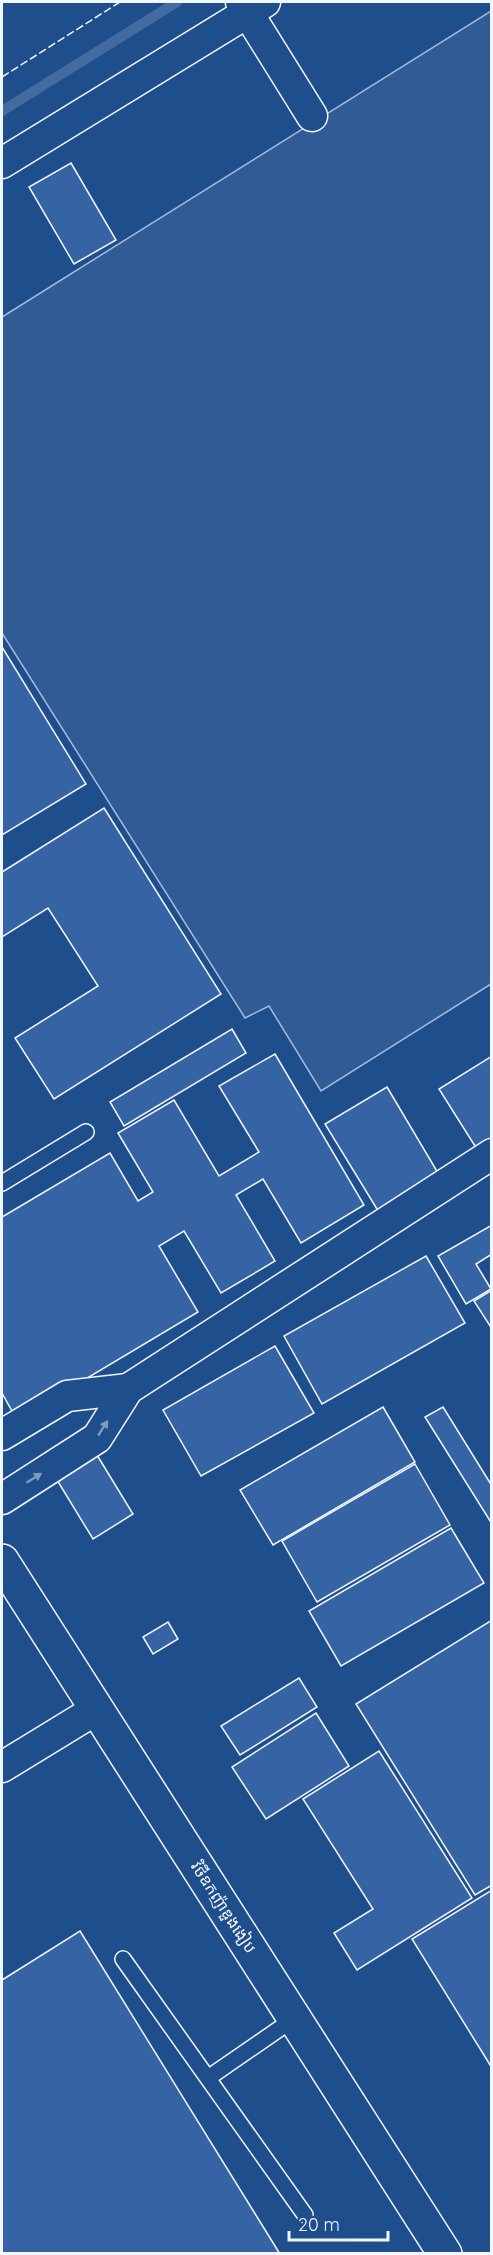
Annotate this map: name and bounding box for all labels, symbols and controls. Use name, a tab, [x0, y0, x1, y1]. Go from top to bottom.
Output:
one-way arrow	[98, 1420, 109, 1436]
one-way arrow	[26, 1473, 43, 1484]
street label: វិថីឧកញ៉ាឌួងងៀប	[186, 1856, 261, 1957]
scale bar	[289, 2204, 388, 2242]
text: 20 m	[298, 2213, 340, 2236]

